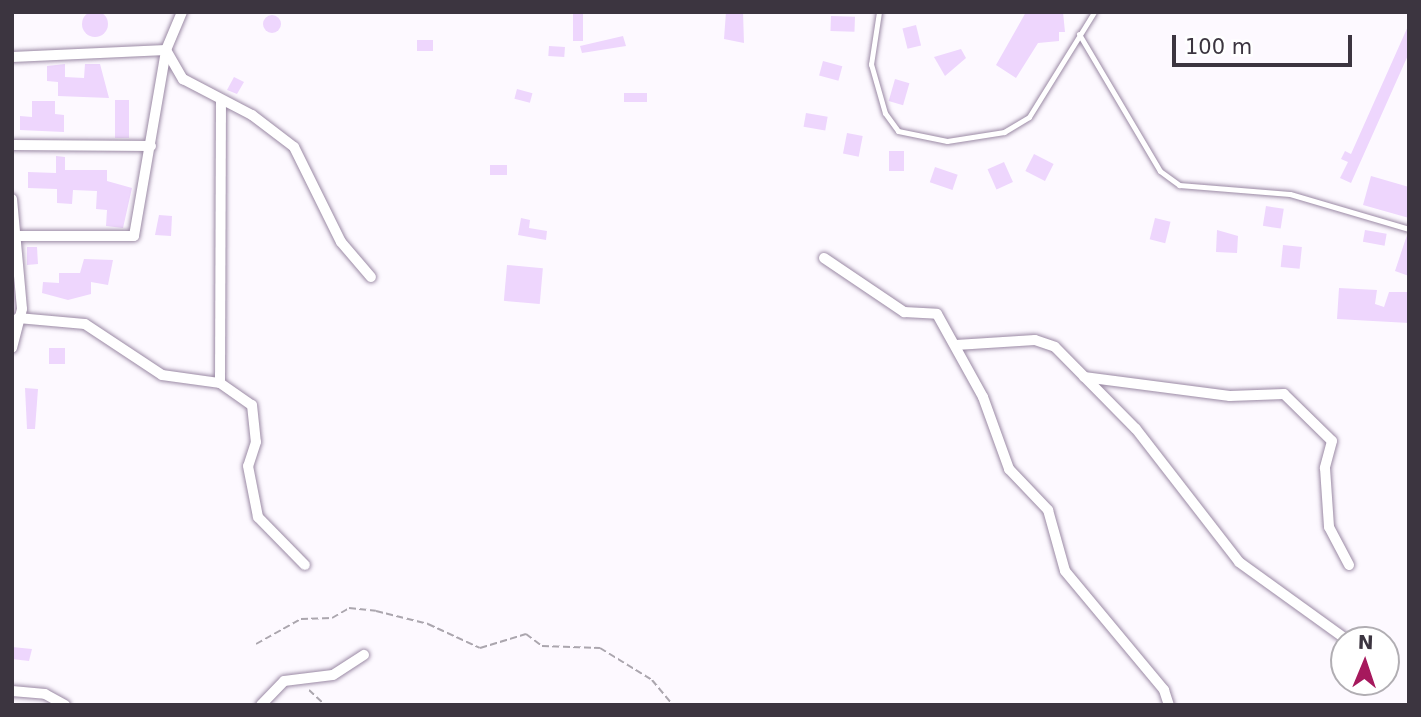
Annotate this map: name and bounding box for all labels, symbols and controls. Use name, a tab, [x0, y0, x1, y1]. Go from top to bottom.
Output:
scale bar	[1176, 21, 1356, 65]
text: 100 m	[1185, 35, 1252, 59]
north arrow	[1330, 626, 1400, 696]
text: N	[1357, 631, 1374, 653]

